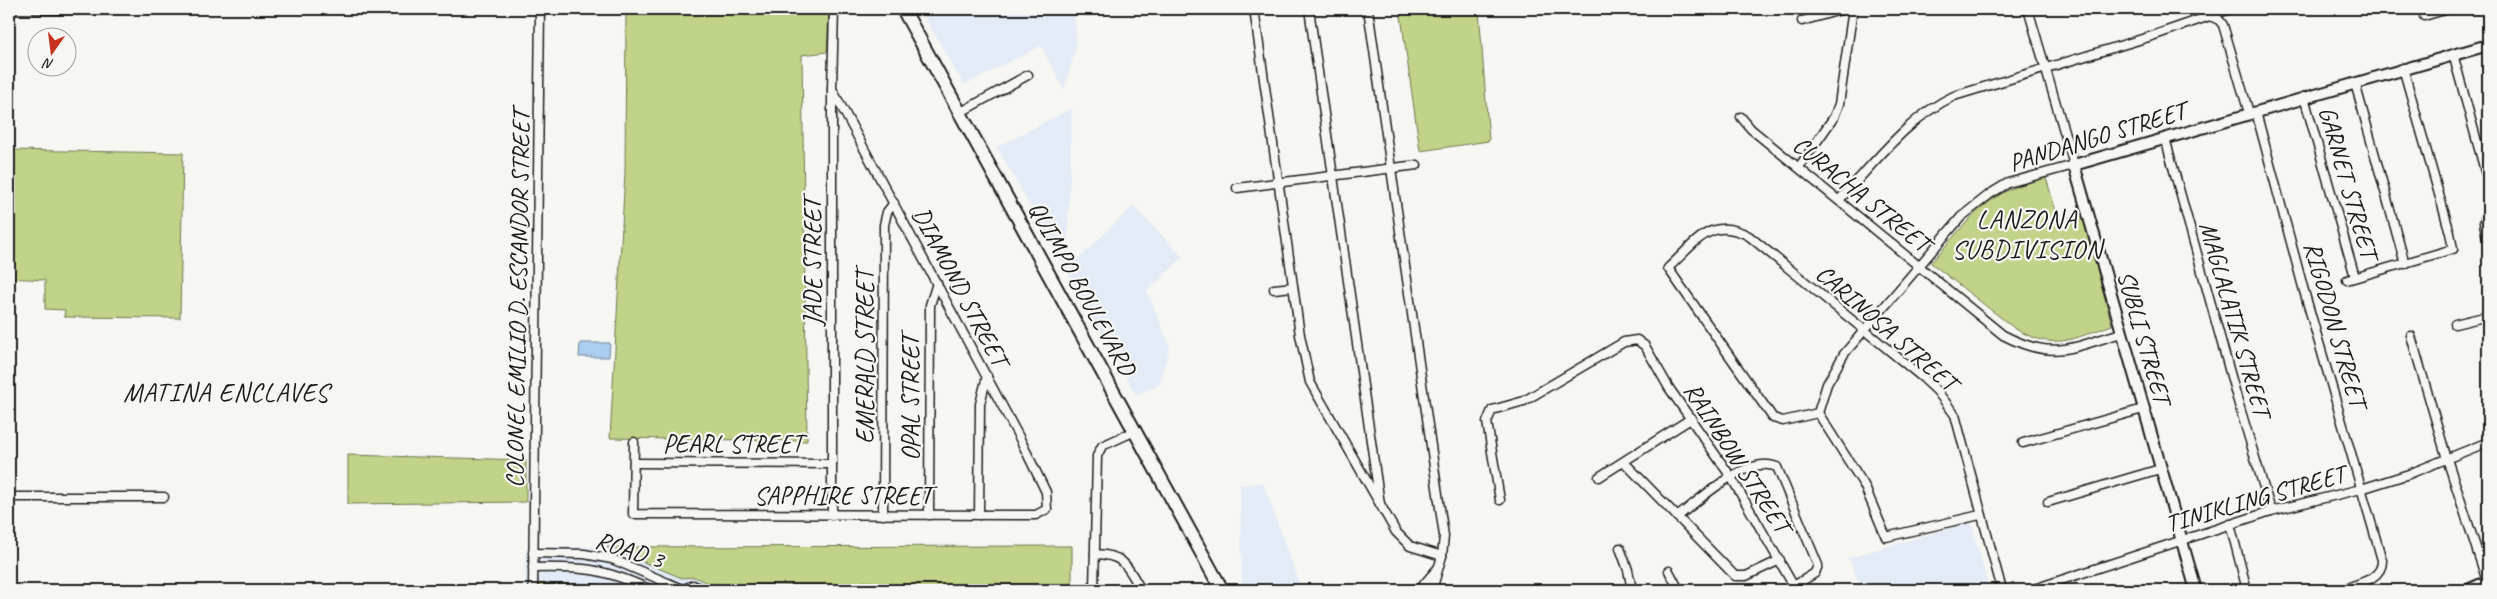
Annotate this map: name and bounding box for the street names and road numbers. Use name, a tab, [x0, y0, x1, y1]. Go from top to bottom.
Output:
street label: PANDANGO STREET	[2005, 93, 2196, 179]
street label: COLONEL EMILIO D. ESCANDOR STREET	[499, 103, 537, 488]
street label: GARNET STREET	[2311, 103, 2387, 268]
street label: CURACHA STREET	[1786, 129, 1942, 263]
street label: JADE STREET	[797, 192, 829, 327]
street label: QUIMPO BOULEVARD	[1021, 196, 1144, 383]
street label: DIAMOND STREET	[905, 202, 1018, 377]
street label: MAGLALATIK STREET	[2192, 218, 2280, 426]
street label: RIGODON STREET	[2296, 238, 2376, 417]
street label: CARINOSA STREET	[1809, 258, 1969, 402]
street label: EMERALD STREET	[849, 264, 881, 444]
street label: SUBLI STREET	[2110, 267, 2180, 413]
street label: OPAL STREET	[895, 329, 927, 461]
street label: RAINBOW STREET	[1677, 376, 1801, 544]
street label: PEARL STREET	[663, 428, 809, 460]
street label: TINIKLING STREET	[2162, 456, 2354, 540]
street label: SAPPHIRE STREET	[754, 480, 939, 512]
street label: ROAD 3	[592, 524, 670, 577]

